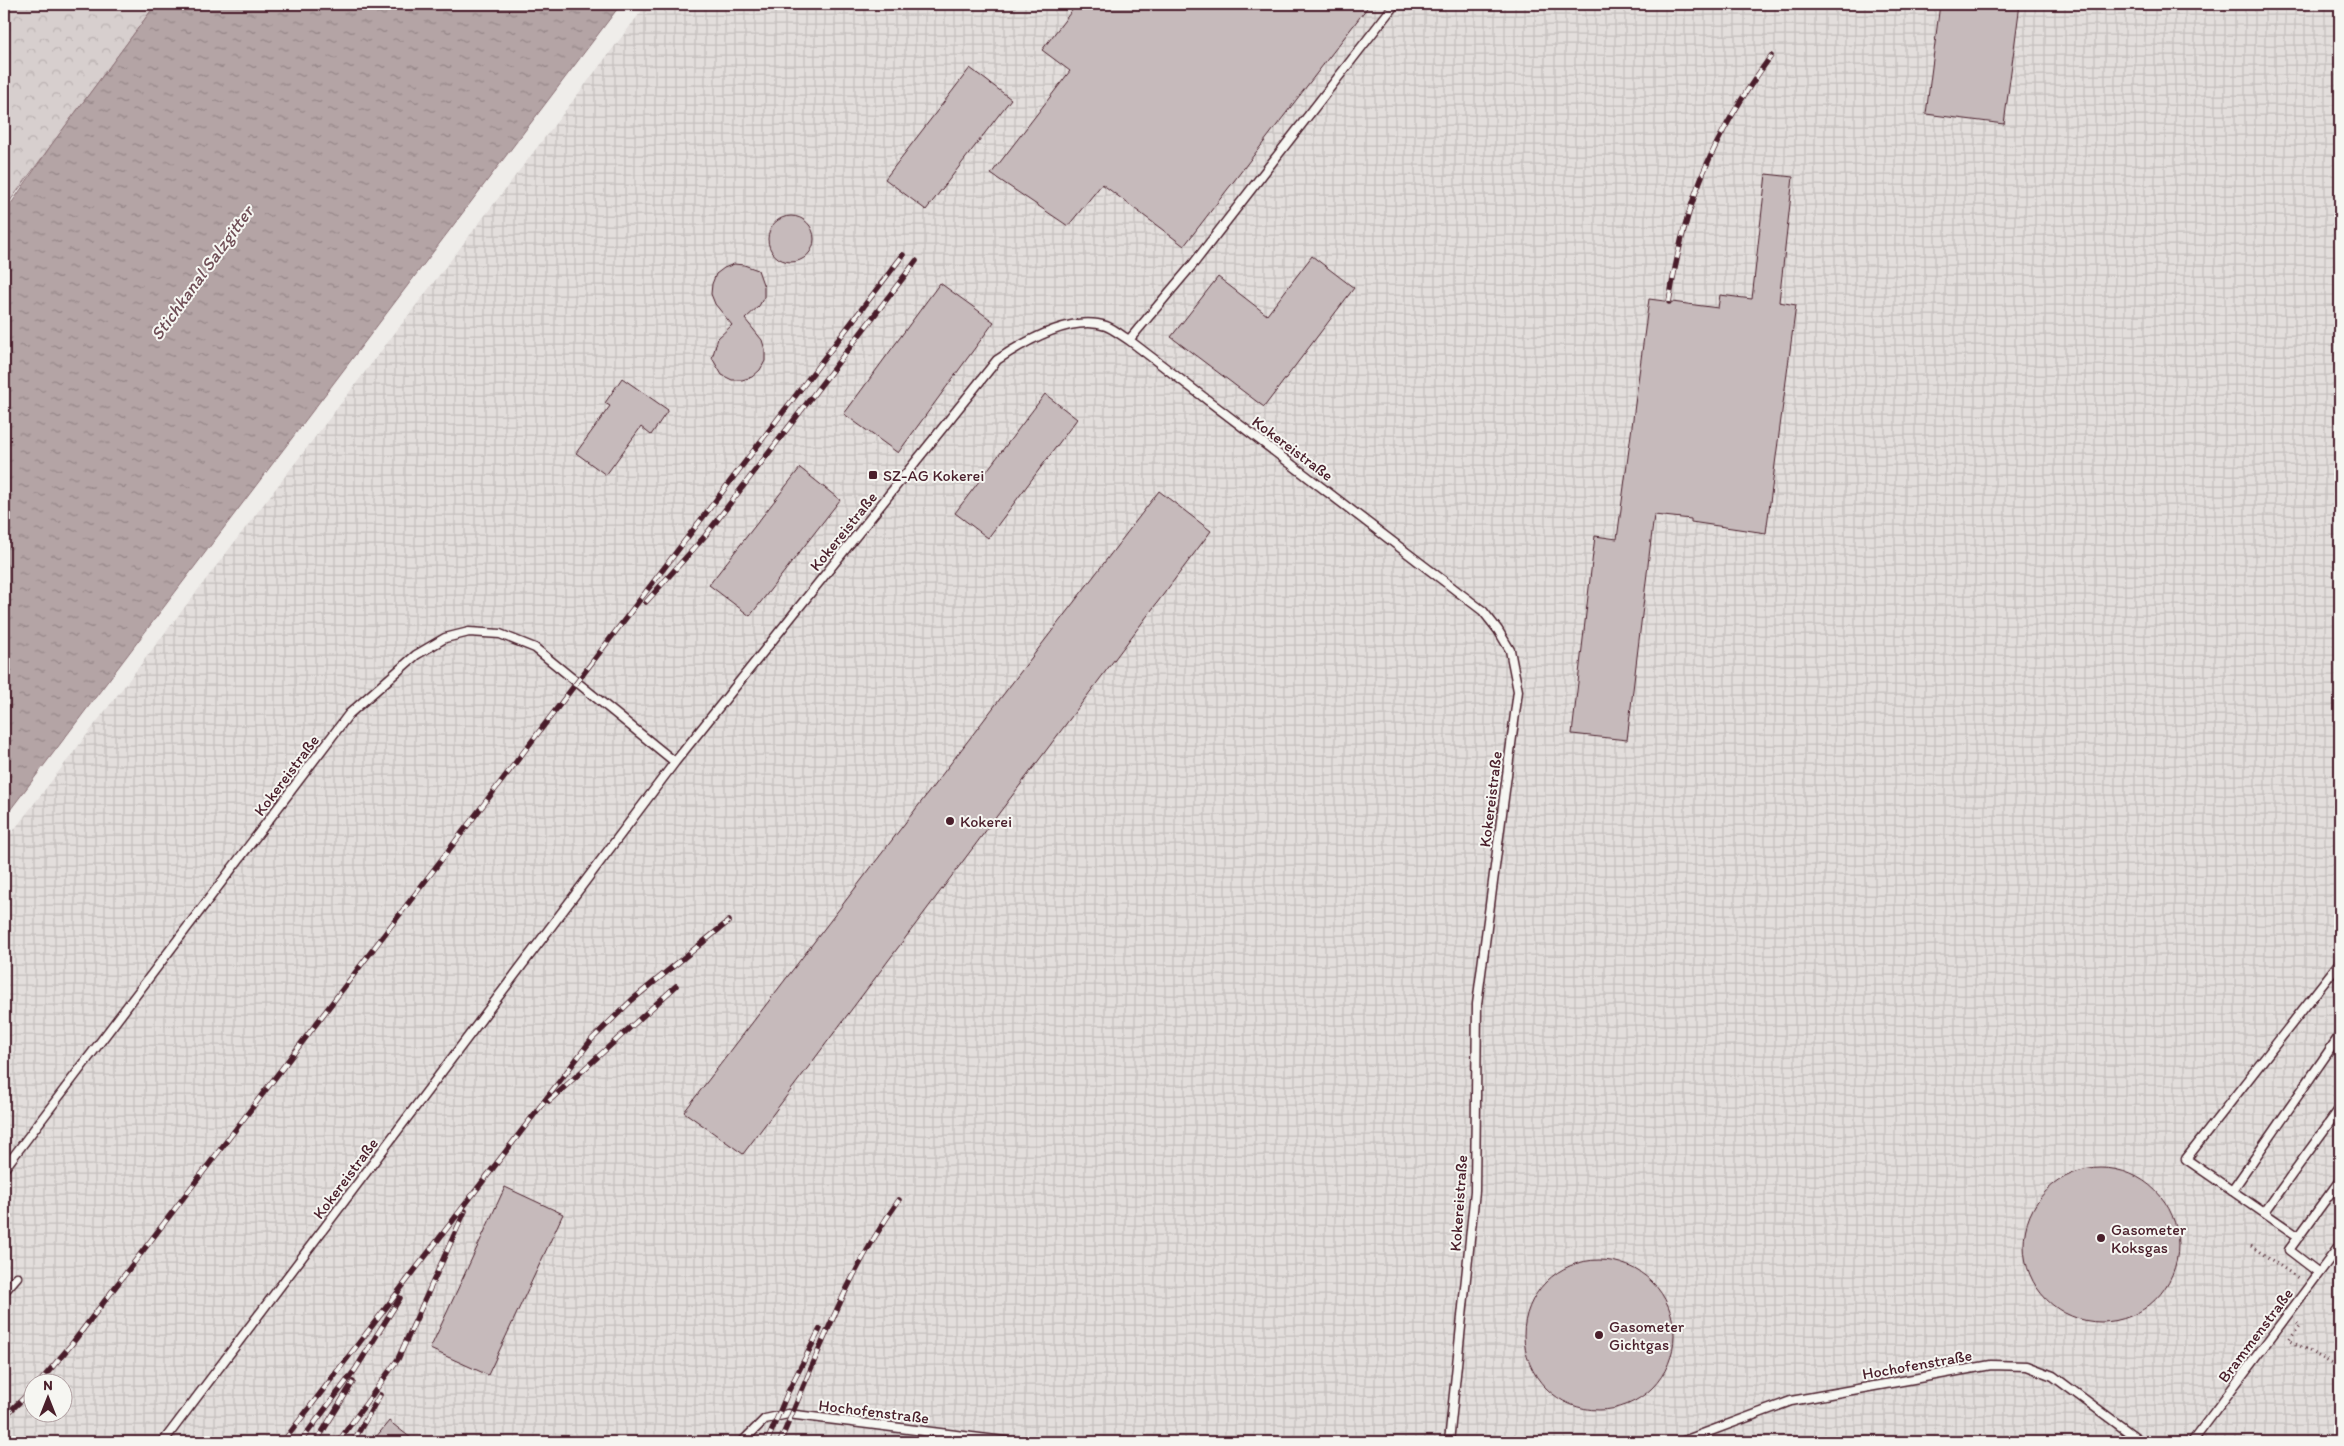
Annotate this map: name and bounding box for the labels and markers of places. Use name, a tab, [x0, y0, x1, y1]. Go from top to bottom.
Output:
place label: SZ-AG Kokerei	[883, 466, 984, 485]
marker: SZ-AG Kokerei	[867, 469, 879, 481]
place label: Kokerei	[960, 812, 1012, 831]
marker: Kokerei	[944, 815, 956, 827]
place label: Gasometer Koksgas	[2111, 1220, 2187, 1257]
marker: Gasometer Koksgas	[2095, 1232, 2107, 1244]
place label: Gasometer Gichtgas	[1609, 1317, 1685, 1354]
marker: Gasometer Gichtgas	[1593, 1329, 1605, 1341]

